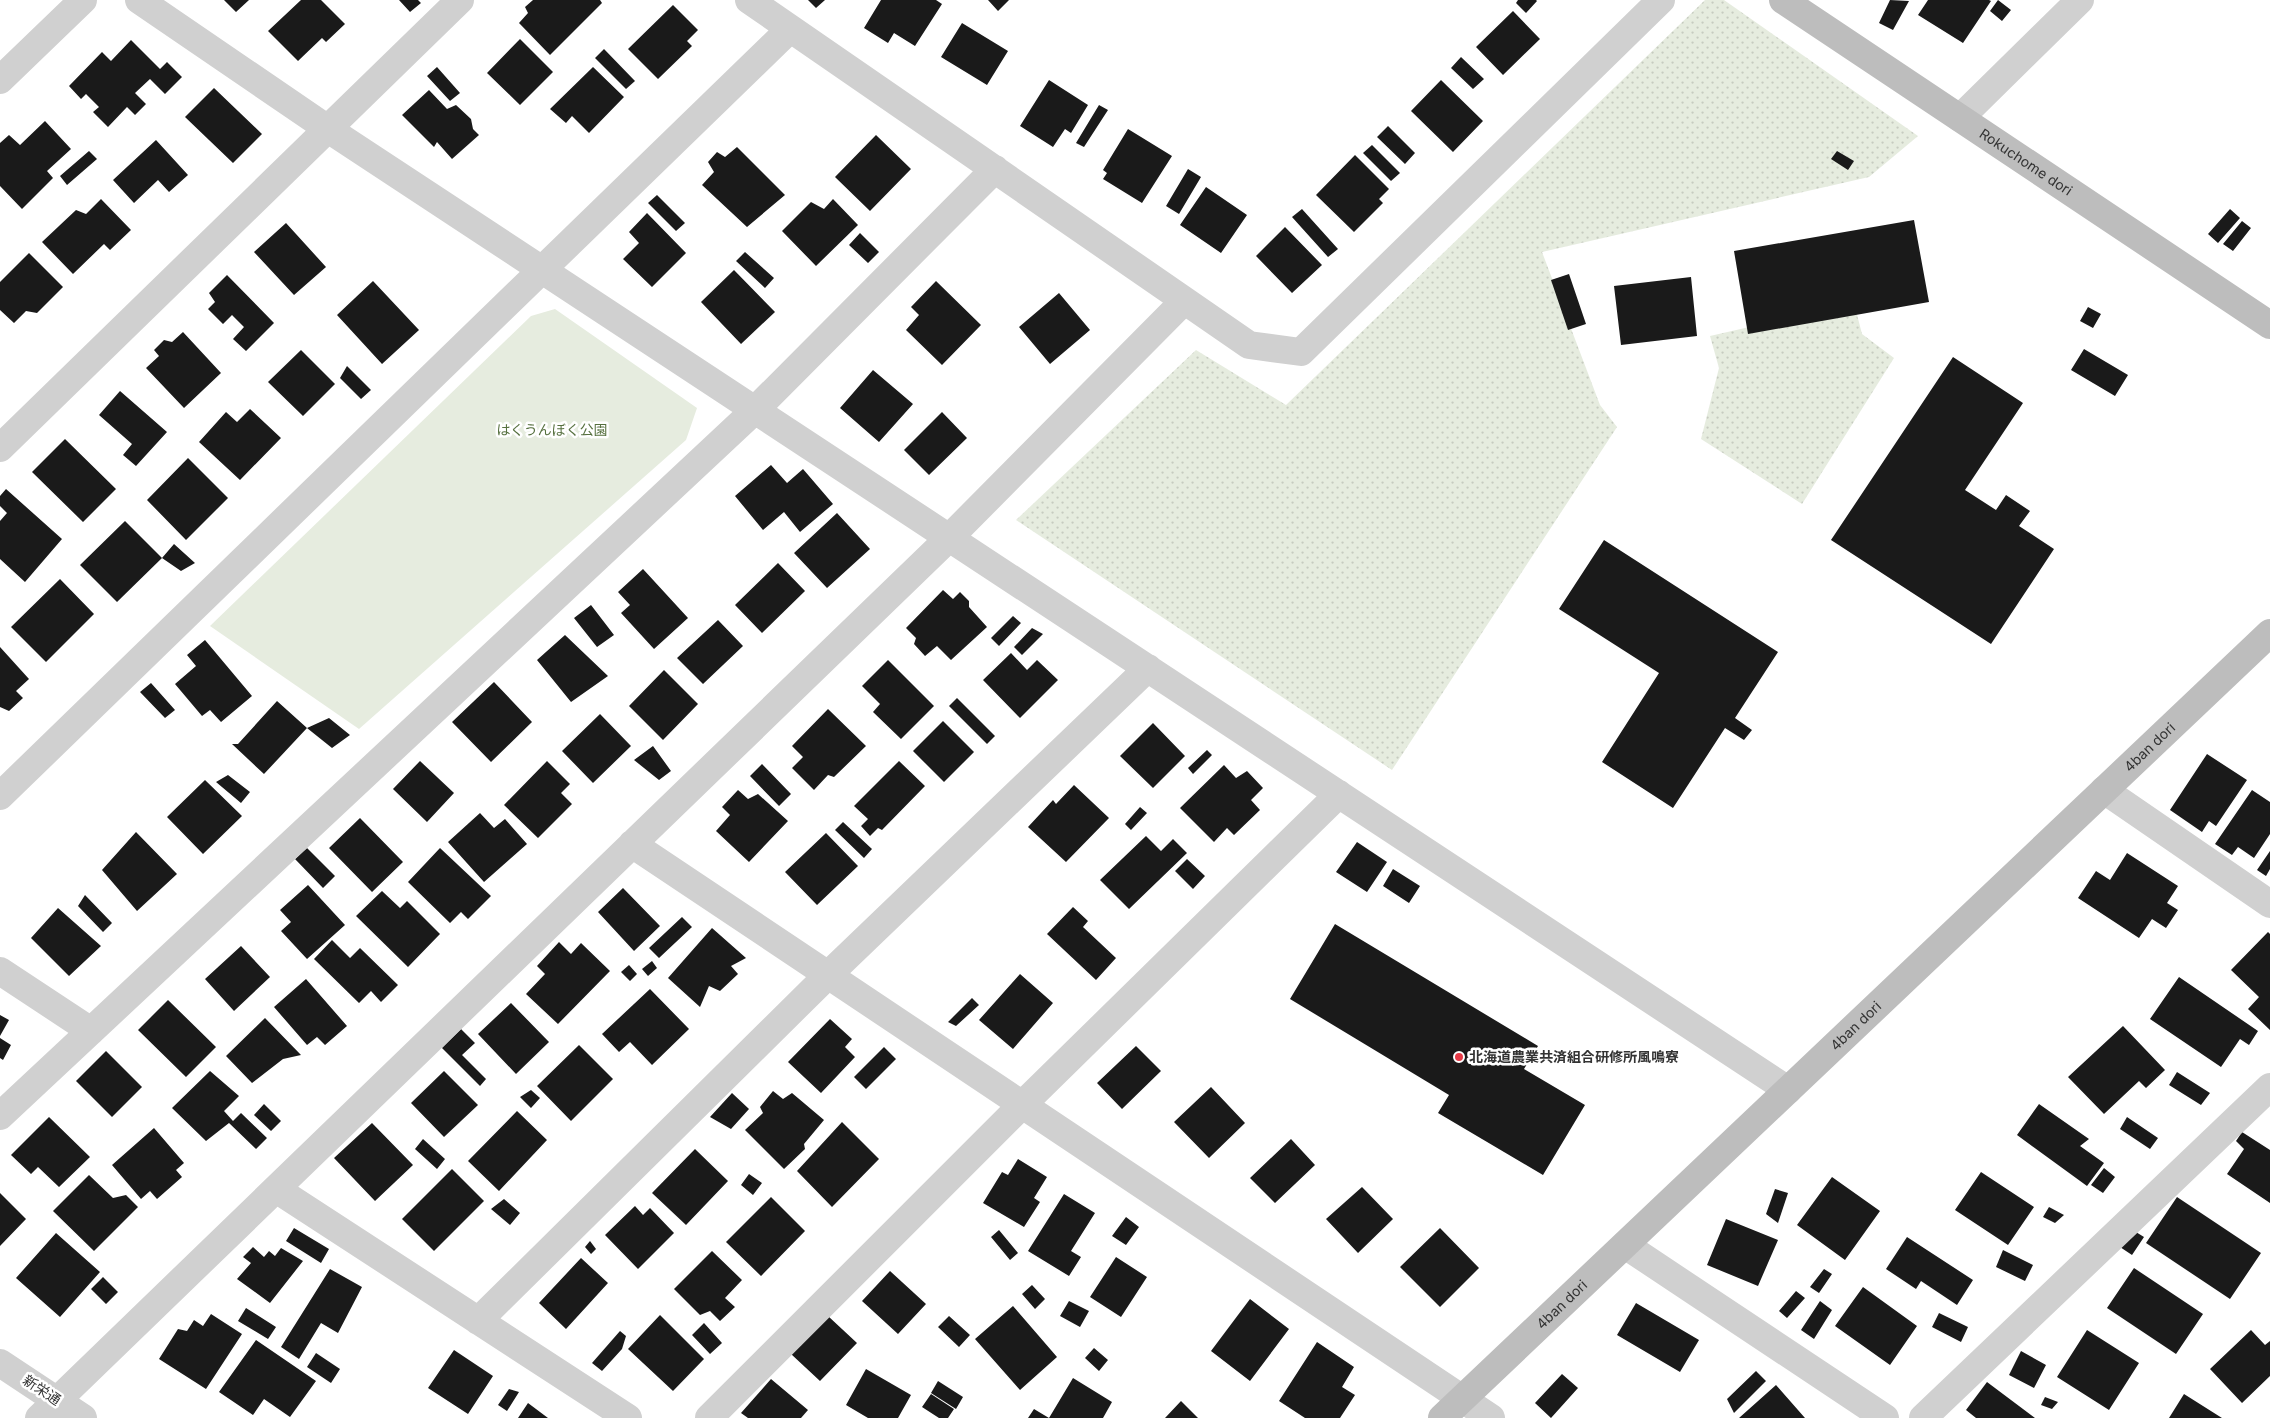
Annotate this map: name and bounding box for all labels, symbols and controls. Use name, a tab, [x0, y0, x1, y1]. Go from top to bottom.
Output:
street label: Rokuchome dori	[1976, 125, 2076, 199]
park label: はくうんぼく公園	[496, 421, 608, 438]
street label: 4ban dori	[2120, 719, 2178, 775]
street label: 4ban dori	[1826, 997, 1884, 1054]
place label: 北海道農業共済組合研修所風鳴寮	[1469, 1048, 1679, 1065]
marker: 北海道農業共済組合研修所風鳴寮	[1453, 1051, 1465, 1063]
street label: 4ban dori	[1532, 1276, 1590, 1332]
street label: 新栄通	[20, 1371, 64, 1408]

